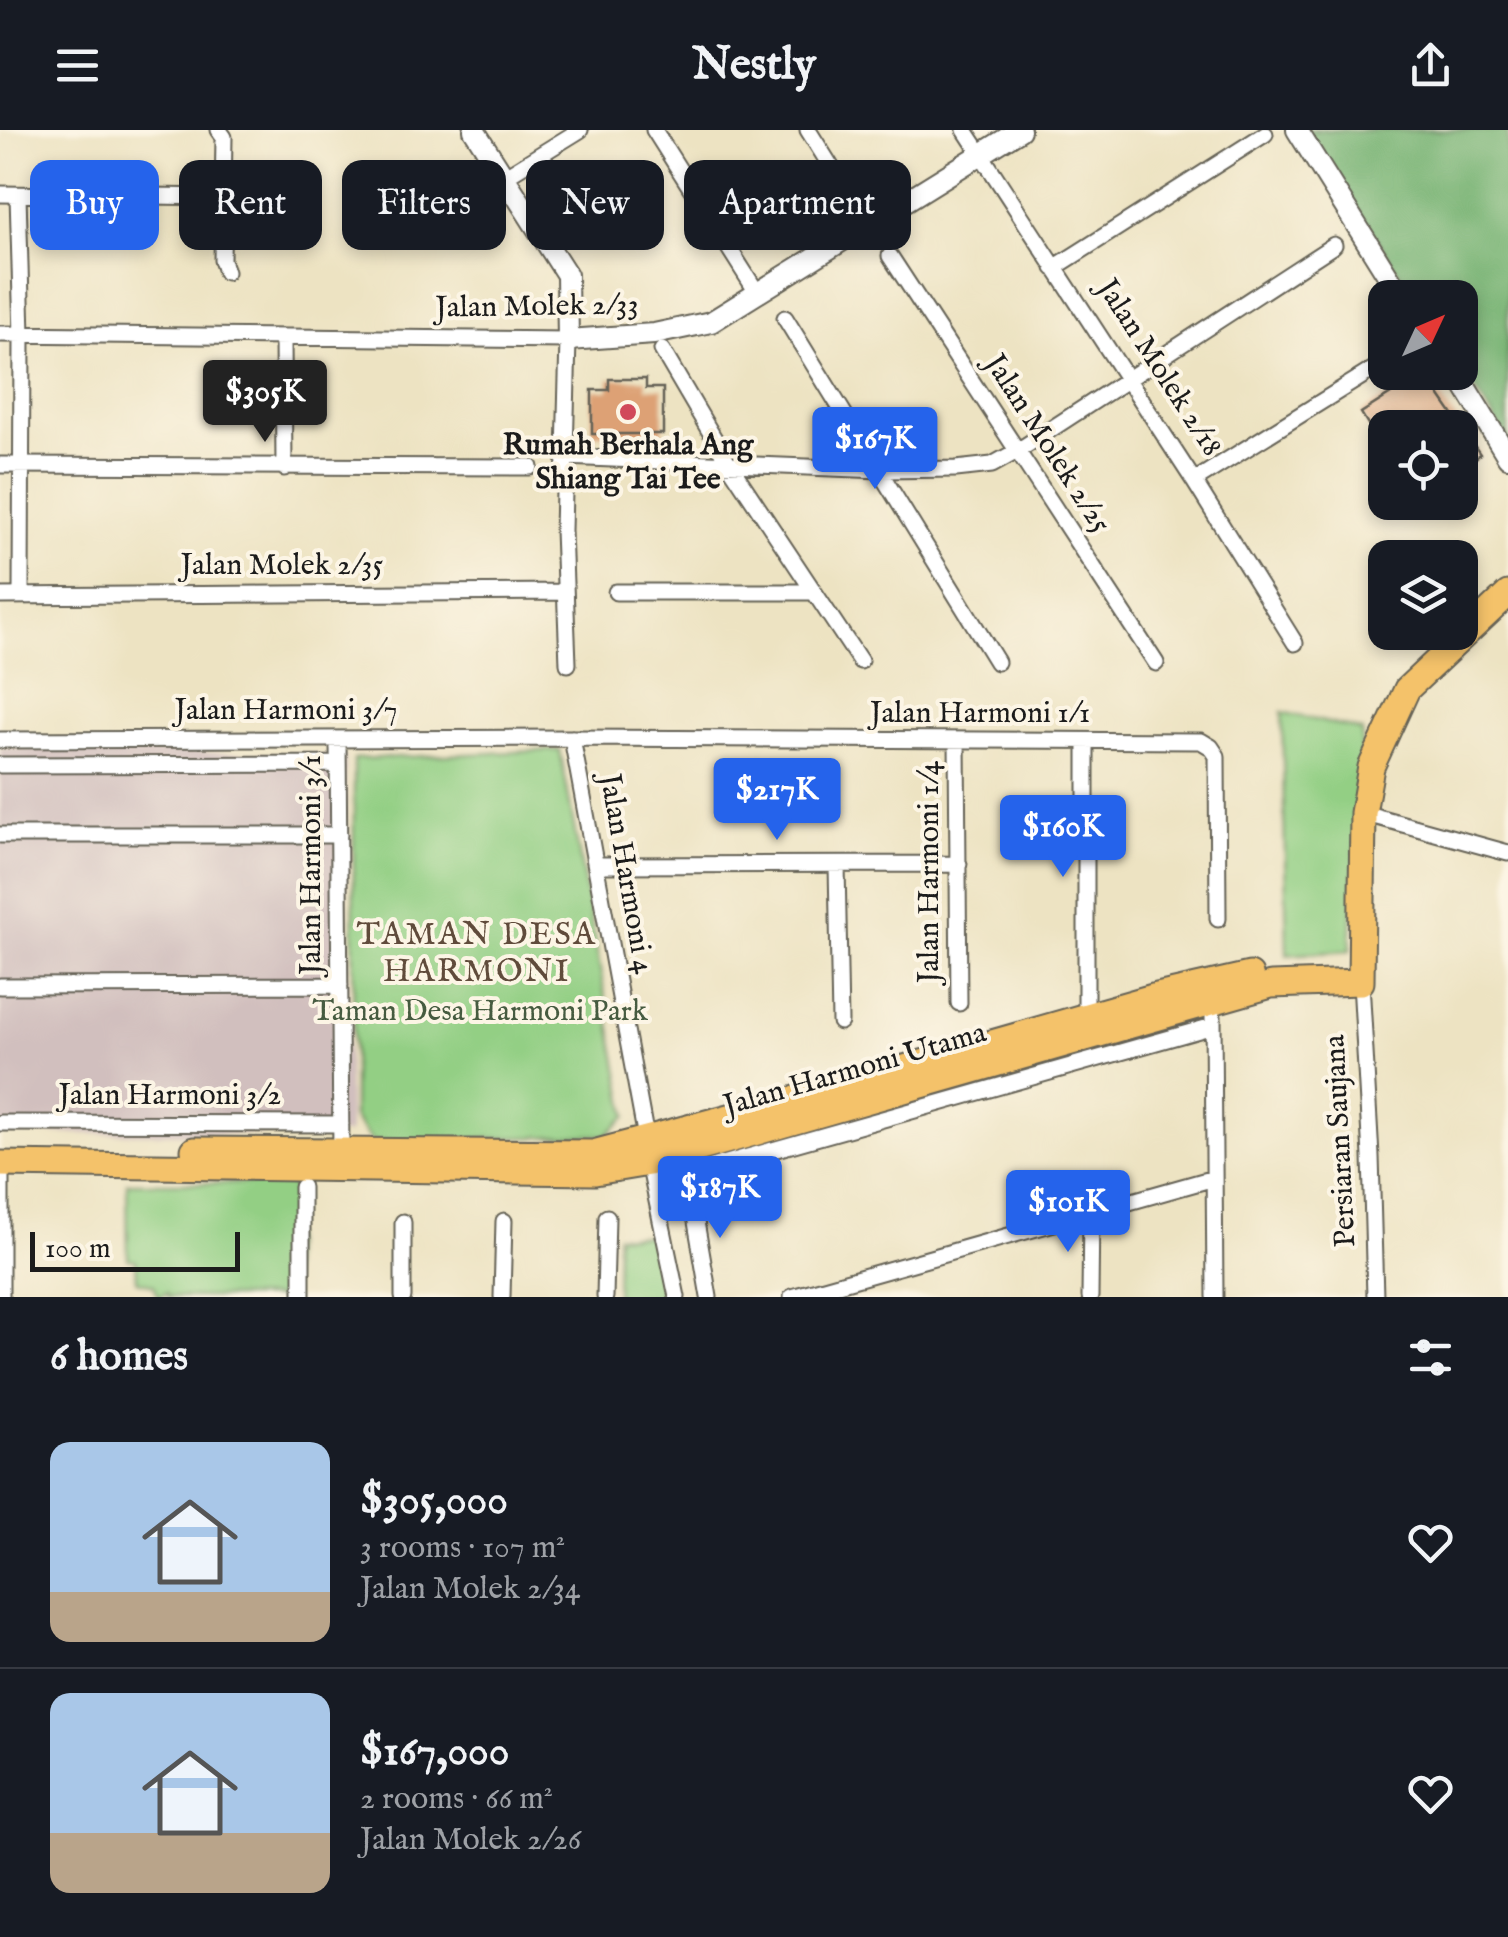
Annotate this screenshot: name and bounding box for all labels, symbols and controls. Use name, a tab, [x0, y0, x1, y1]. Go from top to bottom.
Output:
text: Nestly	[692, 37, 816, 94]
icon: menu	[50, 38, 105, 93]
icon: share	[1403, 38, 1458, 93]
chip: Buy	[30, 160, 159, 250]
chip: Rent	[179, 160, 322, 250]
chip: Filters	[342, 160, 506, 250]
chip: New	[526, 160, 664, 250]
chip: Apartment	[684, 160, 911, 250]
street label: Jalan Molek 2/18	[1086, 270, 1230, 464]
north arrow	[1368, 280, 1478, 390]
map controls	[1368, 280, 1478, 650]
street label: Jalan Molek 2/33	[432, 286, 639, 328]
street label: Jalan Molek 2/25	[973, 345, 1119, 541]
pin: $305K	[195, 360, 335, 445]
text: $305K	[225, 372, 305, 413]
marker: Rumah Berhala Ang Shiang Tai Tee	[617, 401, 639, 423]
pin: $167K	[805, 407, 945, 492]
button: locate	[1368, 410, 1478, 520]
text: $167K	[834, 419, 916, 460]
place label: Rumah Berhala Ang Shiang Tai Tee	[503, 427, 755, 499]
button: layers	[1368, 540, 1478, 650]
street label: Jalan Molek 2/35	[178, 547, 384, 585]
street label: Jalan Harmoni 3/7	[171, 692, 398, 730]
street label: Jalan Harmoni 1/1	[867, 695, 1090, 733]
street label: Jalan Harmoni 3/1	[293, 755, 331, 978]
pin: $217K	[707, 758, 847, 843]
street label: Jalan Harmoni 1/4	[911, 760, 949, 986]
street label: Jalan Harmoni 4	[589, 768, 662, 977]
text: $217K	[736, 770, 818, 811]
pin: $160K	[993, 795, 1133, 880]
text: $160K	[1022, 807, 1104, 848]
district label: TAMAN DESA HARMONI	[357, 915, 597, 993]
park label: Taman Desa Harmoni Park	[312, 993, 649, 1031]
street label: Jalan Harmoni Utama	[716, 1014, 991, 1127]
street label: Persiaran Saujana	[1316, 1034, 1366, 1248]
street label: Jalan Harmoni 3/2	[56, 1077, 281, 1115]
pin: $187K	[650, 1156, 790, 1241]
text: $187K	[680, 1168, 760, 1209]
pin: $101K	[998, 1170, 1138, 1255]
text: $101K	[1028, 1182, 1108, 1223]
scale bar	[30, 1227, 240, 1272]
text: 100 m	[45, 1232, 111, 1267]
icon: filters	[1403, 1330, 1458, 1385]
text: 6 homes	[50, 1331, 188, 1384]
text: $305,000	[360, 1475, 508, 1528]
icon: home	[130, 1482, 250, 1602]
icon: heart	[1403, 1515, 1458, 1570]
text: 3 rooms · 107 m²	[360, 1528, 565, 1569]
text: Jalan Molek 2/34	[360, 1569, 581, 1610]
text: $167,000	[360, 1726, 509, 1779]
icon: home	[130, 1733, 250, 1853]
icon: heart	[1403, 1766, 1458, 1821]
text: 2 rooms · 66 m²	[360, 1779, 553, 1820]
text: Jalan Molek 2/26	[360, 1820, 581, 1861]

